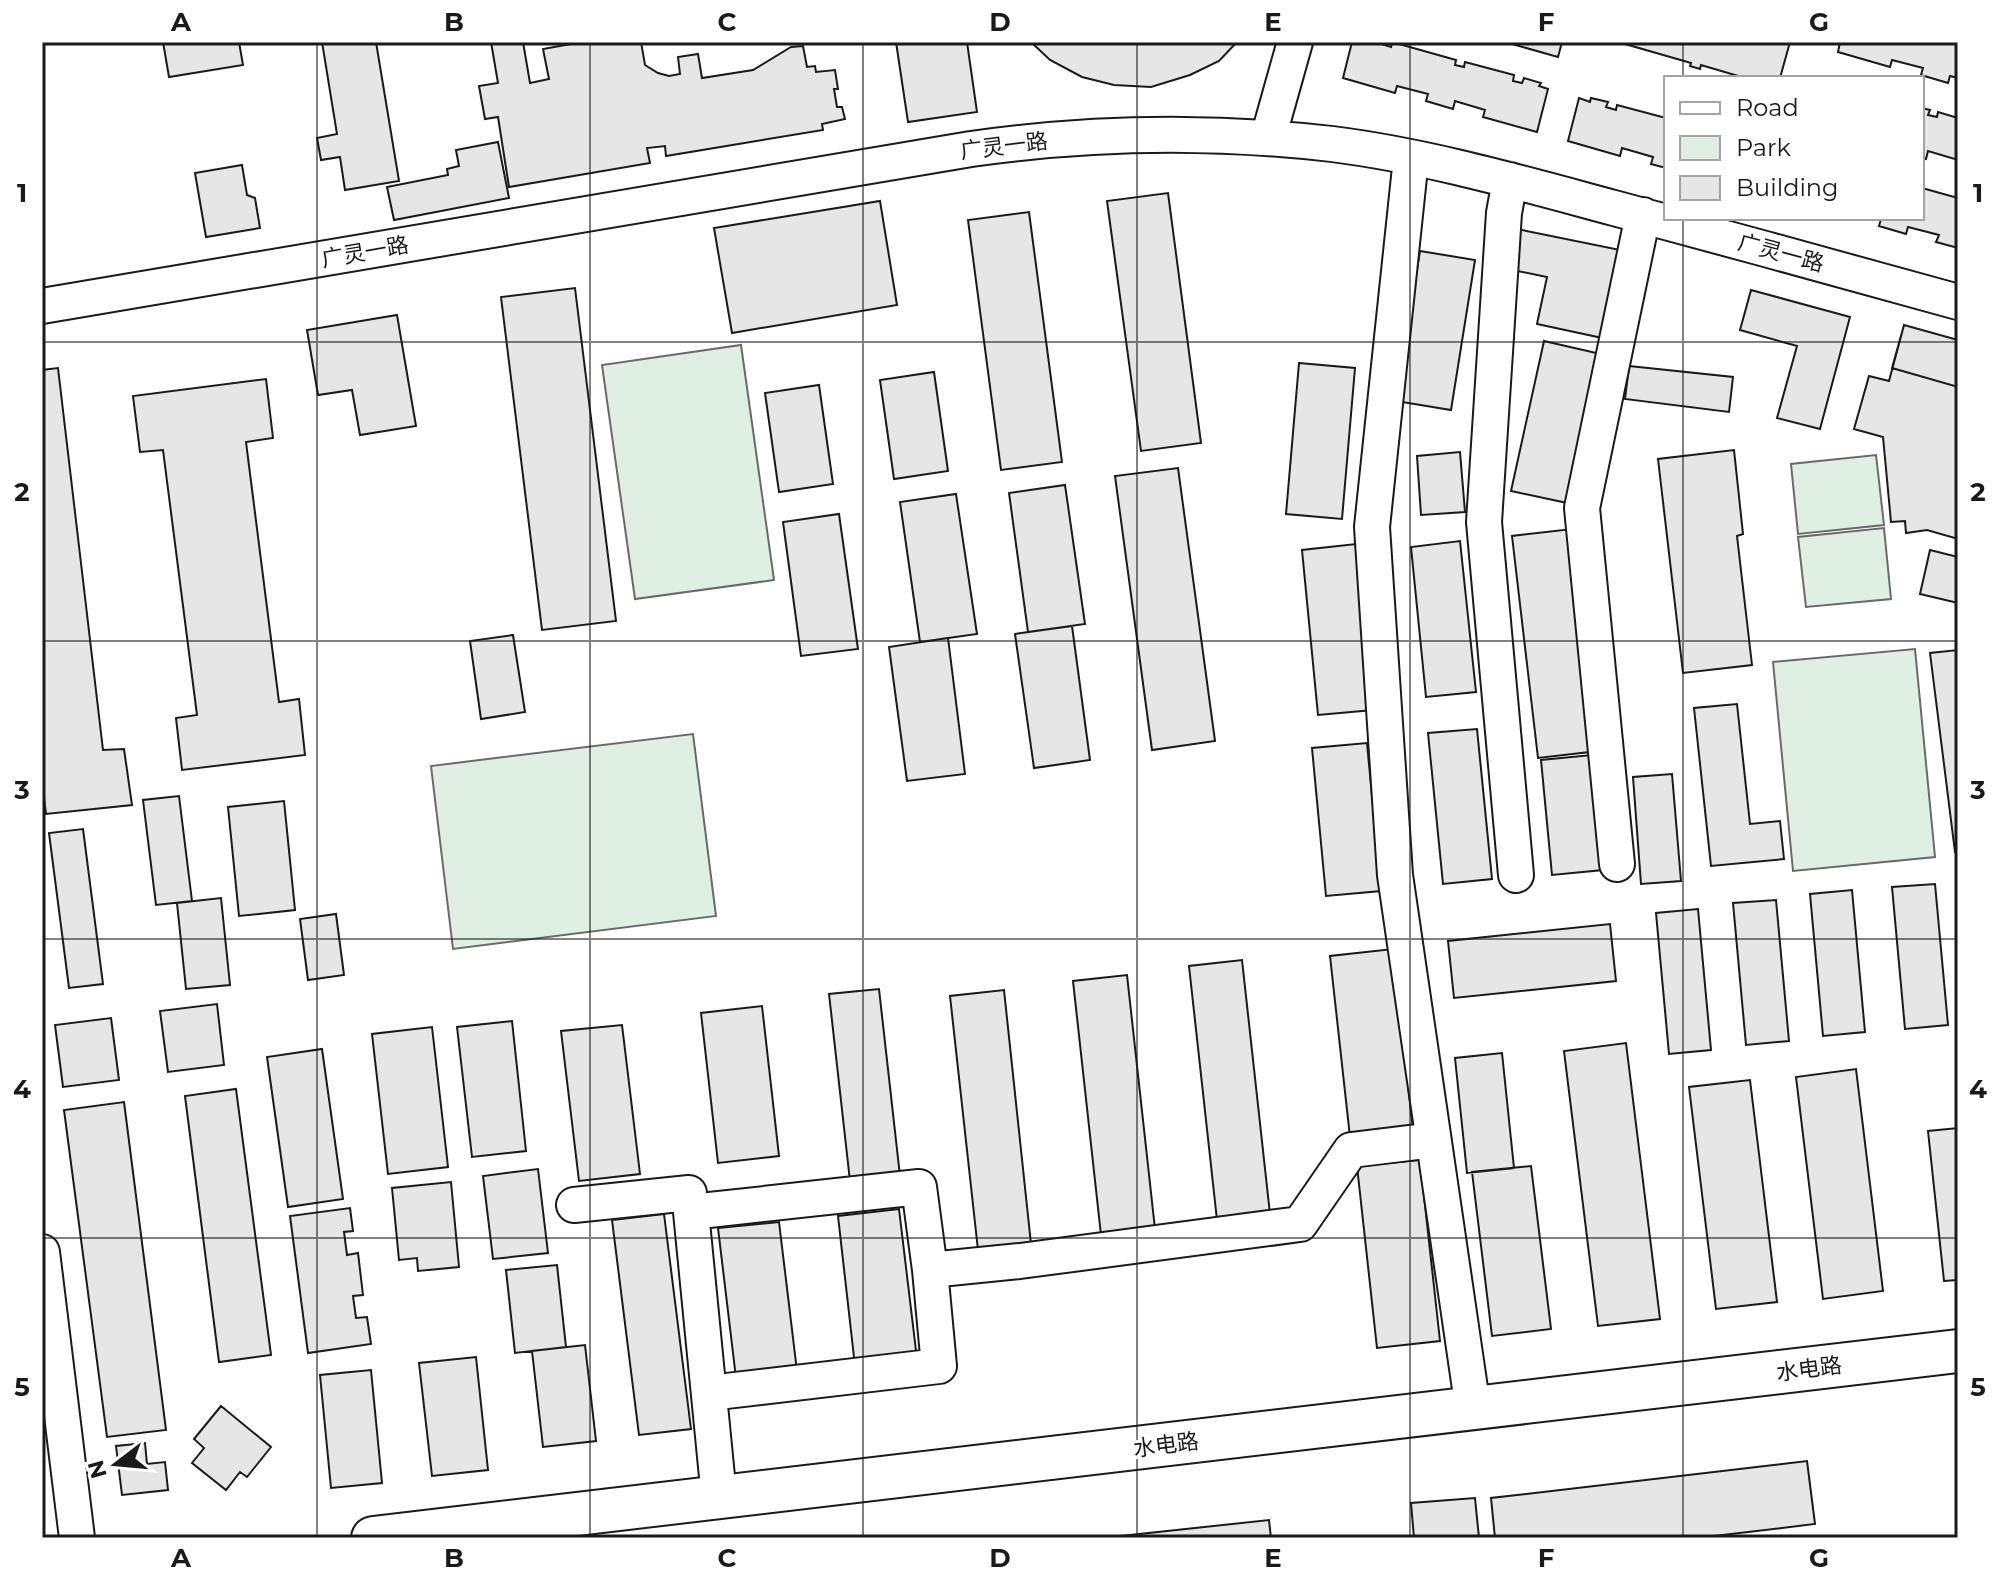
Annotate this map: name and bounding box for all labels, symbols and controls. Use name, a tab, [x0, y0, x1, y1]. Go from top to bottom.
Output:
text: A	[170, 6, 192, 38]
text: B	[444, 6, 464, 38]
text: C	[718, 6, 737, 38]
text: D	[989, 6, 1011, 38]
text: E	[1264, 6, 1282, 38]
text: F	[1538, 6, 1554, 38]
text: G	[1809, 6, 1829, 38]
legend	[1664, 76, 1924, 220]
text: Road	[1736, 93, 1799, 122]
street label: 广灵一路	[959, 127, 1049, 165]
text: Park	[1736, 133, 1791, 162]
text: Building	[1736, 173, 1839, 202]
text: 1	[17, 177, 27, 209]
text: 1	[1973, 177, 1983, 209]
street label: 广灵一路	[1735, 229, 1827, 277]
street label: 广灵一路	[319, 231, 411, 273]
text: 2	[14, 476, 30, 508]
text: 2	[1970, 476, 1986, 508]
text: 3	[13, 774, 30, 806]
text: 3	[1969, 774, 1986, 806]
text: 4	[13, 1073, 31, 1105]
text: 4	[1969, 1073, 1987, 1105]
street label: 水电路	[1775, 1352, 1843, 1386]
text: 5	[14, 1371, 30, 1403]
text: 5	[1970, 1371, 1986, 1403]
north arrow	[76, 1424, 156, 1504]
street label: 水电路	[1132, 1428, 1200, 1462]
text: N	[82, 1457, 113, 1482]
text: A	[170, 1542, 192, 1574]
text: B	[444, 1542, 464, 1574]
text: C	[718, 1542, 737, 1574]
text: D	[989, 1542, 1011, 1574]
text: E	[1264, 1542, 1282, 1574]
text: F	[1538, 1542, 1554, 1574]
text: G	[1809, 1542, 1829, 1574]

